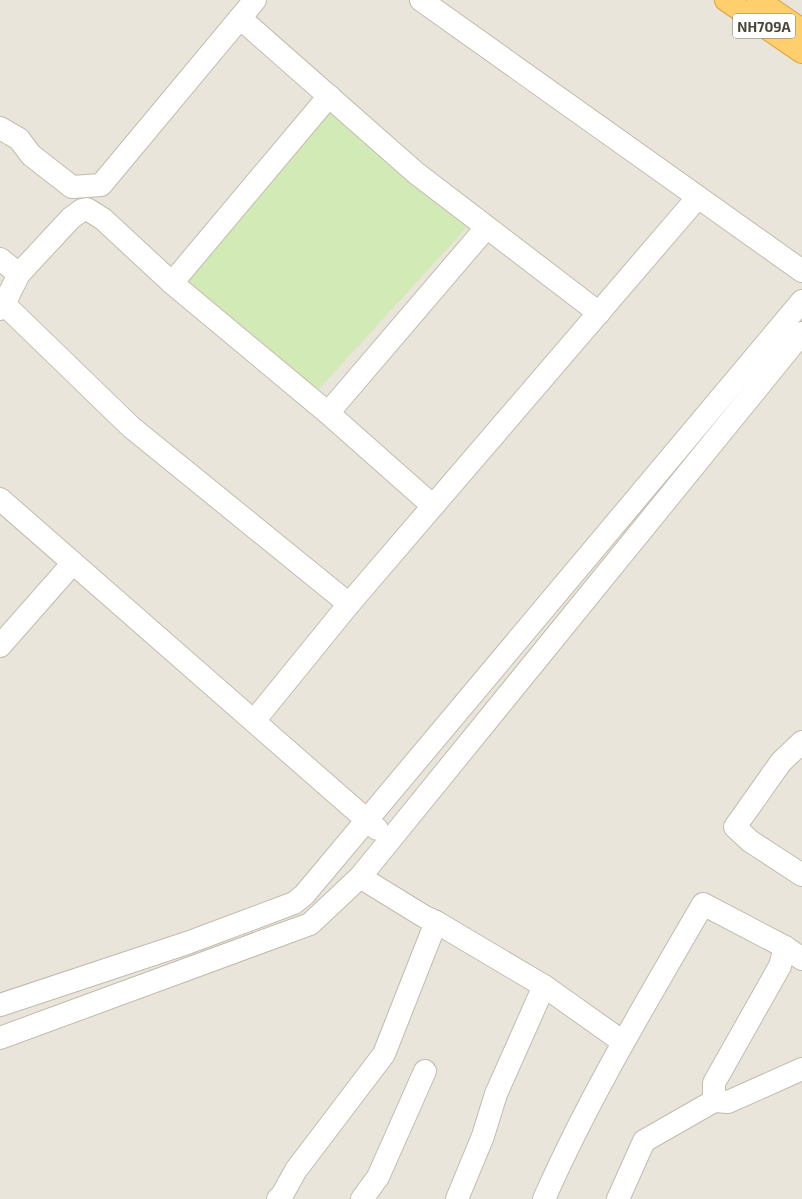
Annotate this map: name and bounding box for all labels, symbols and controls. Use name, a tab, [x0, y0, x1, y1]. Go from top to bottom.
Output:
road number: NH709A	[733, 14, 795, 38]

